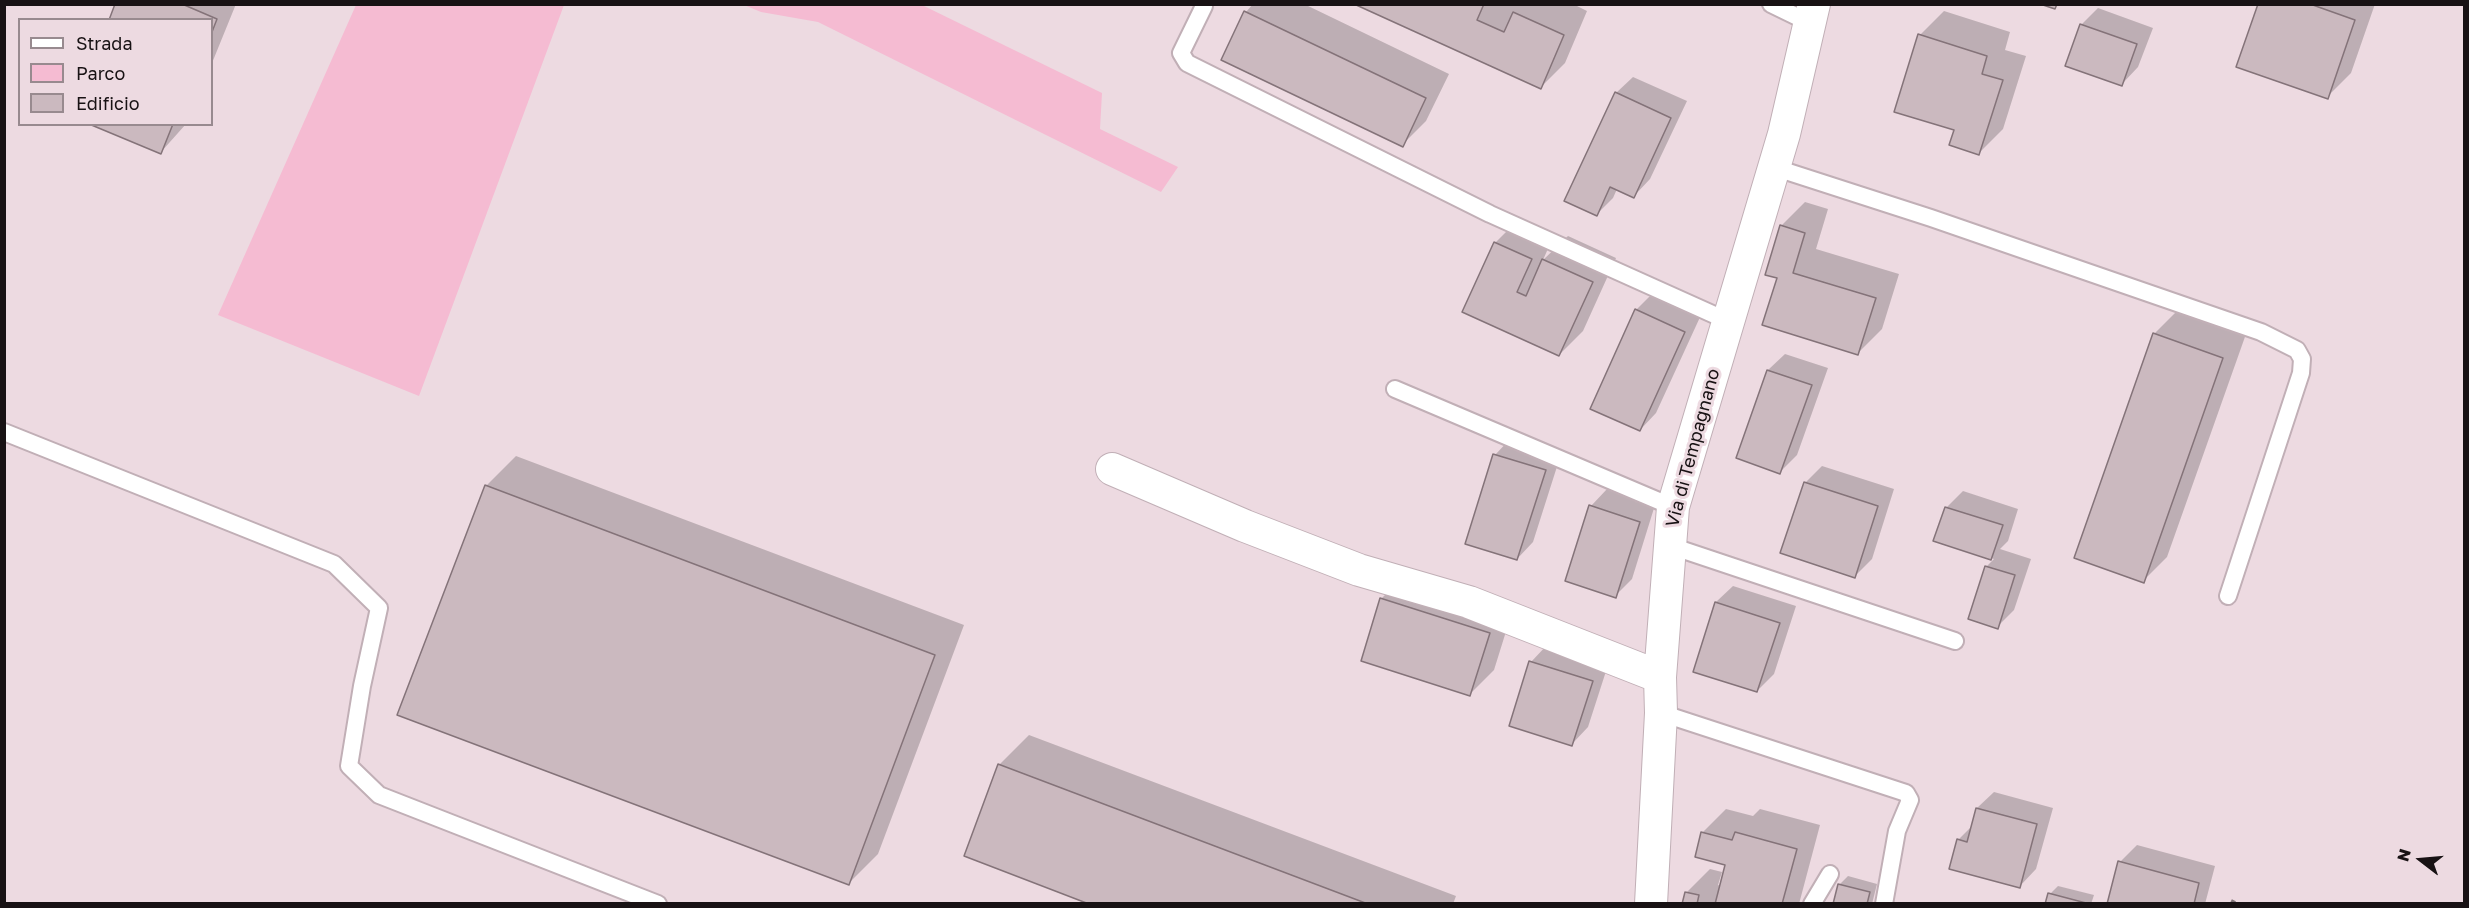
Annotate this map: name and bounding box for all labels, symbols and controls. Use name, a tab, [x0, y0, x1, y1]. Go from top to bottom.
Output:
legend	[18, 18, 213, 126]
text: Strada	[76, 32, 133, 54]
text: Parco	[76, 62, 125, 84]
text: Edificio	[76, 92, 140, 114]
street label: Via di Tempagnano	[1661, 366, 1725, 530]
north arrow	[2391, 830, 2451, 890]
text: N	[2392, 846, 2415, 864]

